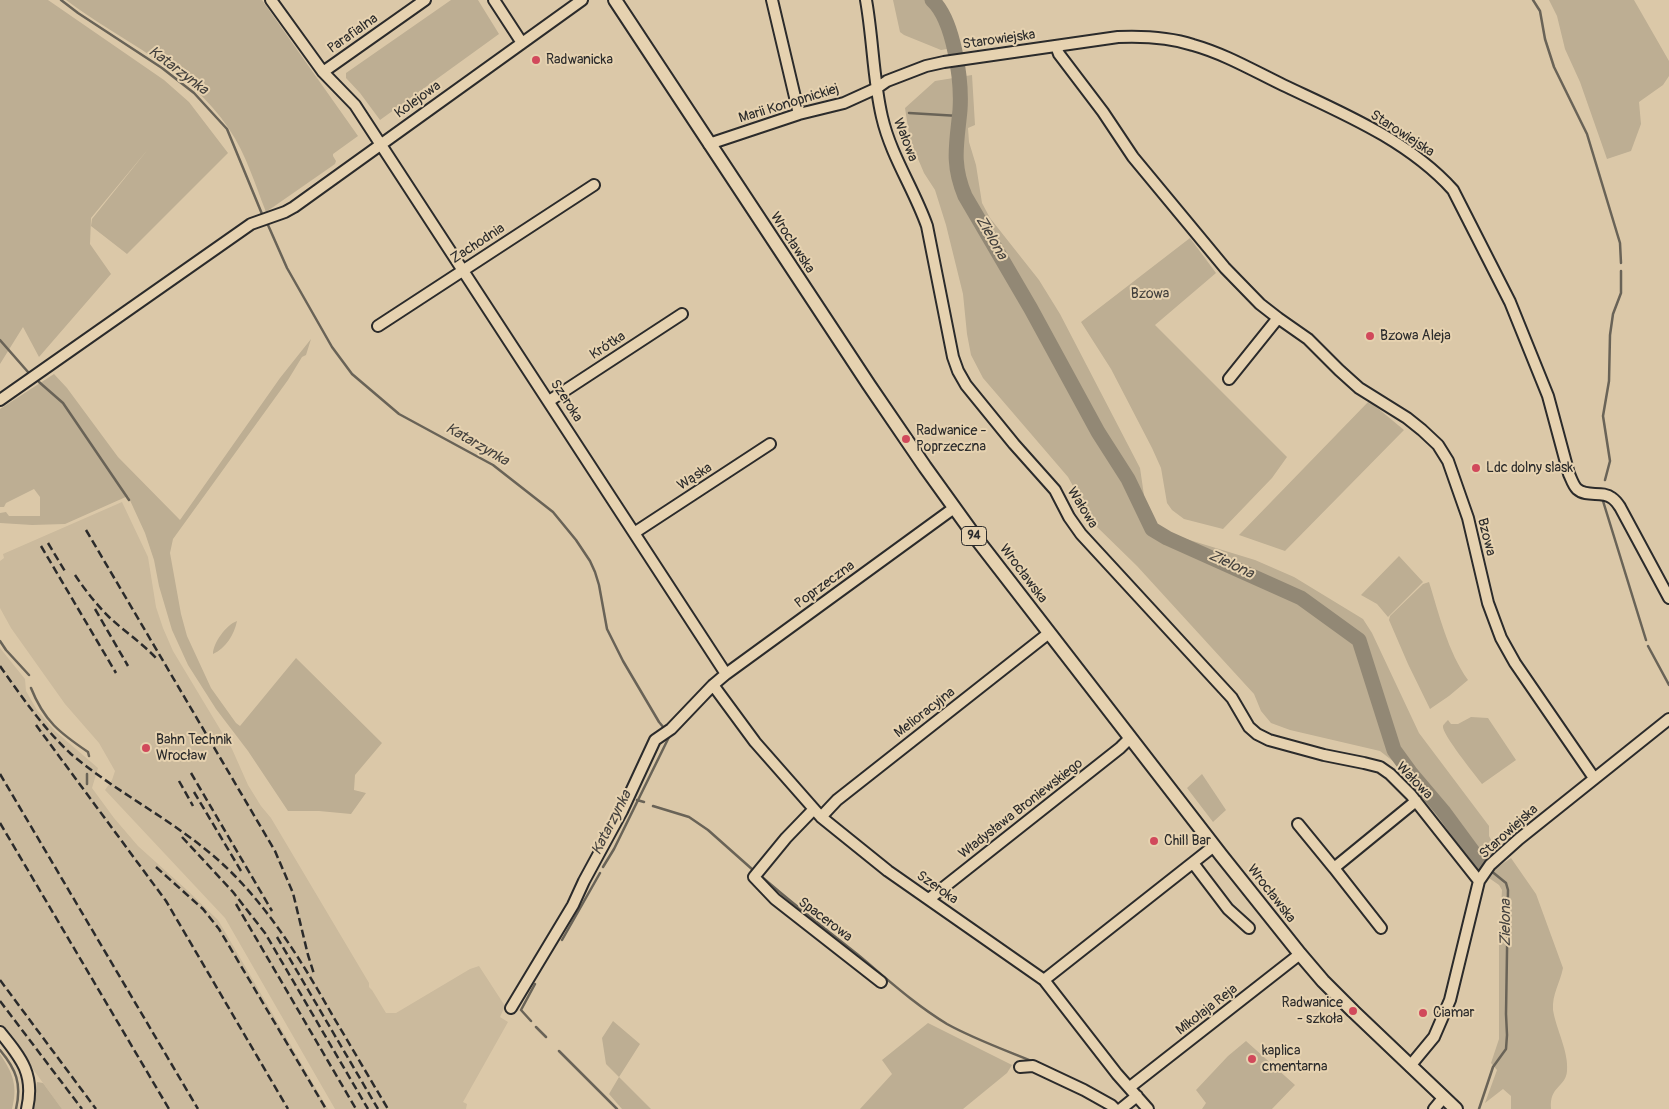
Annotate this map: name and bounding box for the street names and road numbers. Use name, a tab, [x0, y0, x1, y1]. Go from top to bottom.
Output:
street label: Parafialna	[325, 11, 381, 57]
street label: Starowiejska	[962, 27, 1036, 53]
street label: Kolejowa	[392, 78, 444, 122]
street label: Marii Konopnickiej	[737, 81, 841, 127]
street label: Starowiejska	[1367, 107, 1437, 161]
street label: Wałowa	[889, 116, 921, 164]
street label: Wrocławska	[766, 209, 818, 277]
street label: Zachodnia	[448, 220, 508, 268]
street label: Krótka	[587, 328, 629, 364]
street label: Szeroka	[546, 377, 586, 425]
street label: Wąska	[675, 460, 715, 494]
street label: Wałowa	[1063, 484, 1101, 532]
street label: Bzowa	[1473, 516, 1499, 558]
road number: 94	[962, 526, 986, 546]
street label: Wrocławska	[995, 541, 1051, 607]
street label: Poprzeczna	[792, 558, 858, 612]
street label: Melioracyjna	[891, 684, 959, 742]
street label: Władysława Broniewskiego	[956, 755, 1086, 863]
street label: Wałowa	[1392, 759, 1436, 803]
street label: Starowiejska	[1476, 801, 1542, 863]
street label: Wrocławska	[1243, 862, 1299, 926]
street label: Szeroka	[913, 868, 961, 908]
street label: Spacerowa	[795, 894, 855, 946]
street label: Mikołaja Reja	[1173, 981, 1241, 1039]

